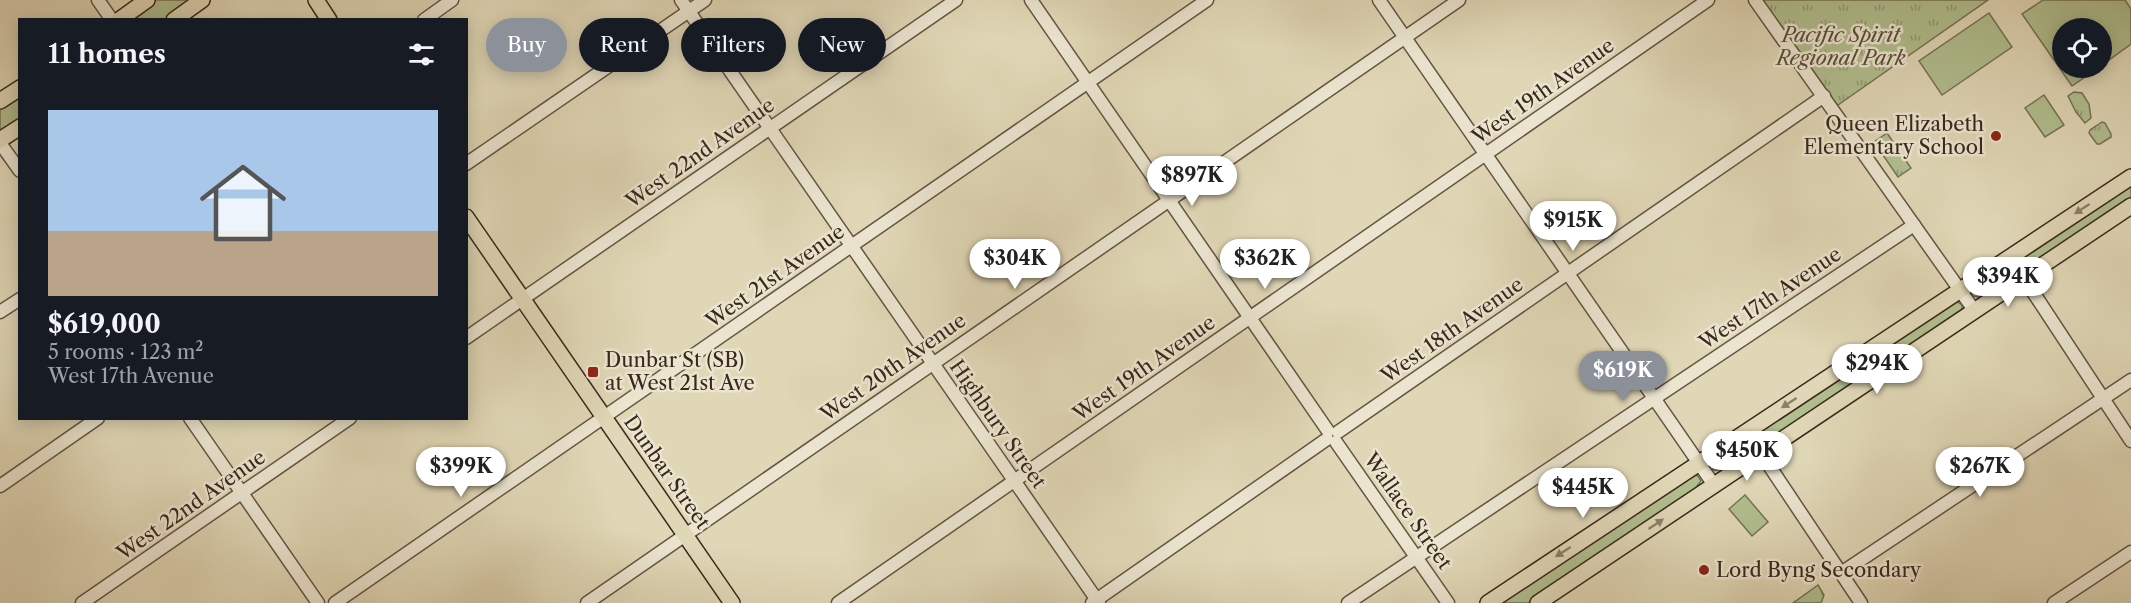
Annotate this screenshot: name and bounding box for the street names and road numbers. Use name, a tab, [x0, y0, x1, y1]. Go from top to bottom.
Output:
street label: West 19th Avenue	[1467, 33, 1619, 150]
street label: West 22nd Avenue	[620, 93, 779, 214]
street label: West 21st Avenue	[700, 219, 849, 333]
street label: West 17th Avenue	[1694, 242, 1845, 355]
street label: West 18th Avenue	[1376, 272, 1528, 389]
street label: West 20th Avenue	[815, 308, 970, 427]
street label: West 19th Avenue	[1068, 310, 1220, 427]
street label: Highbury Street	[945, 355, 1051, 493]
street label: Dunbar Street	[619, 410, 715, 534]
street label: West 22nd Avenue	[111, 445, 270, 566]
street label: Wallace Street	[1358, 447, 1457, 574]

